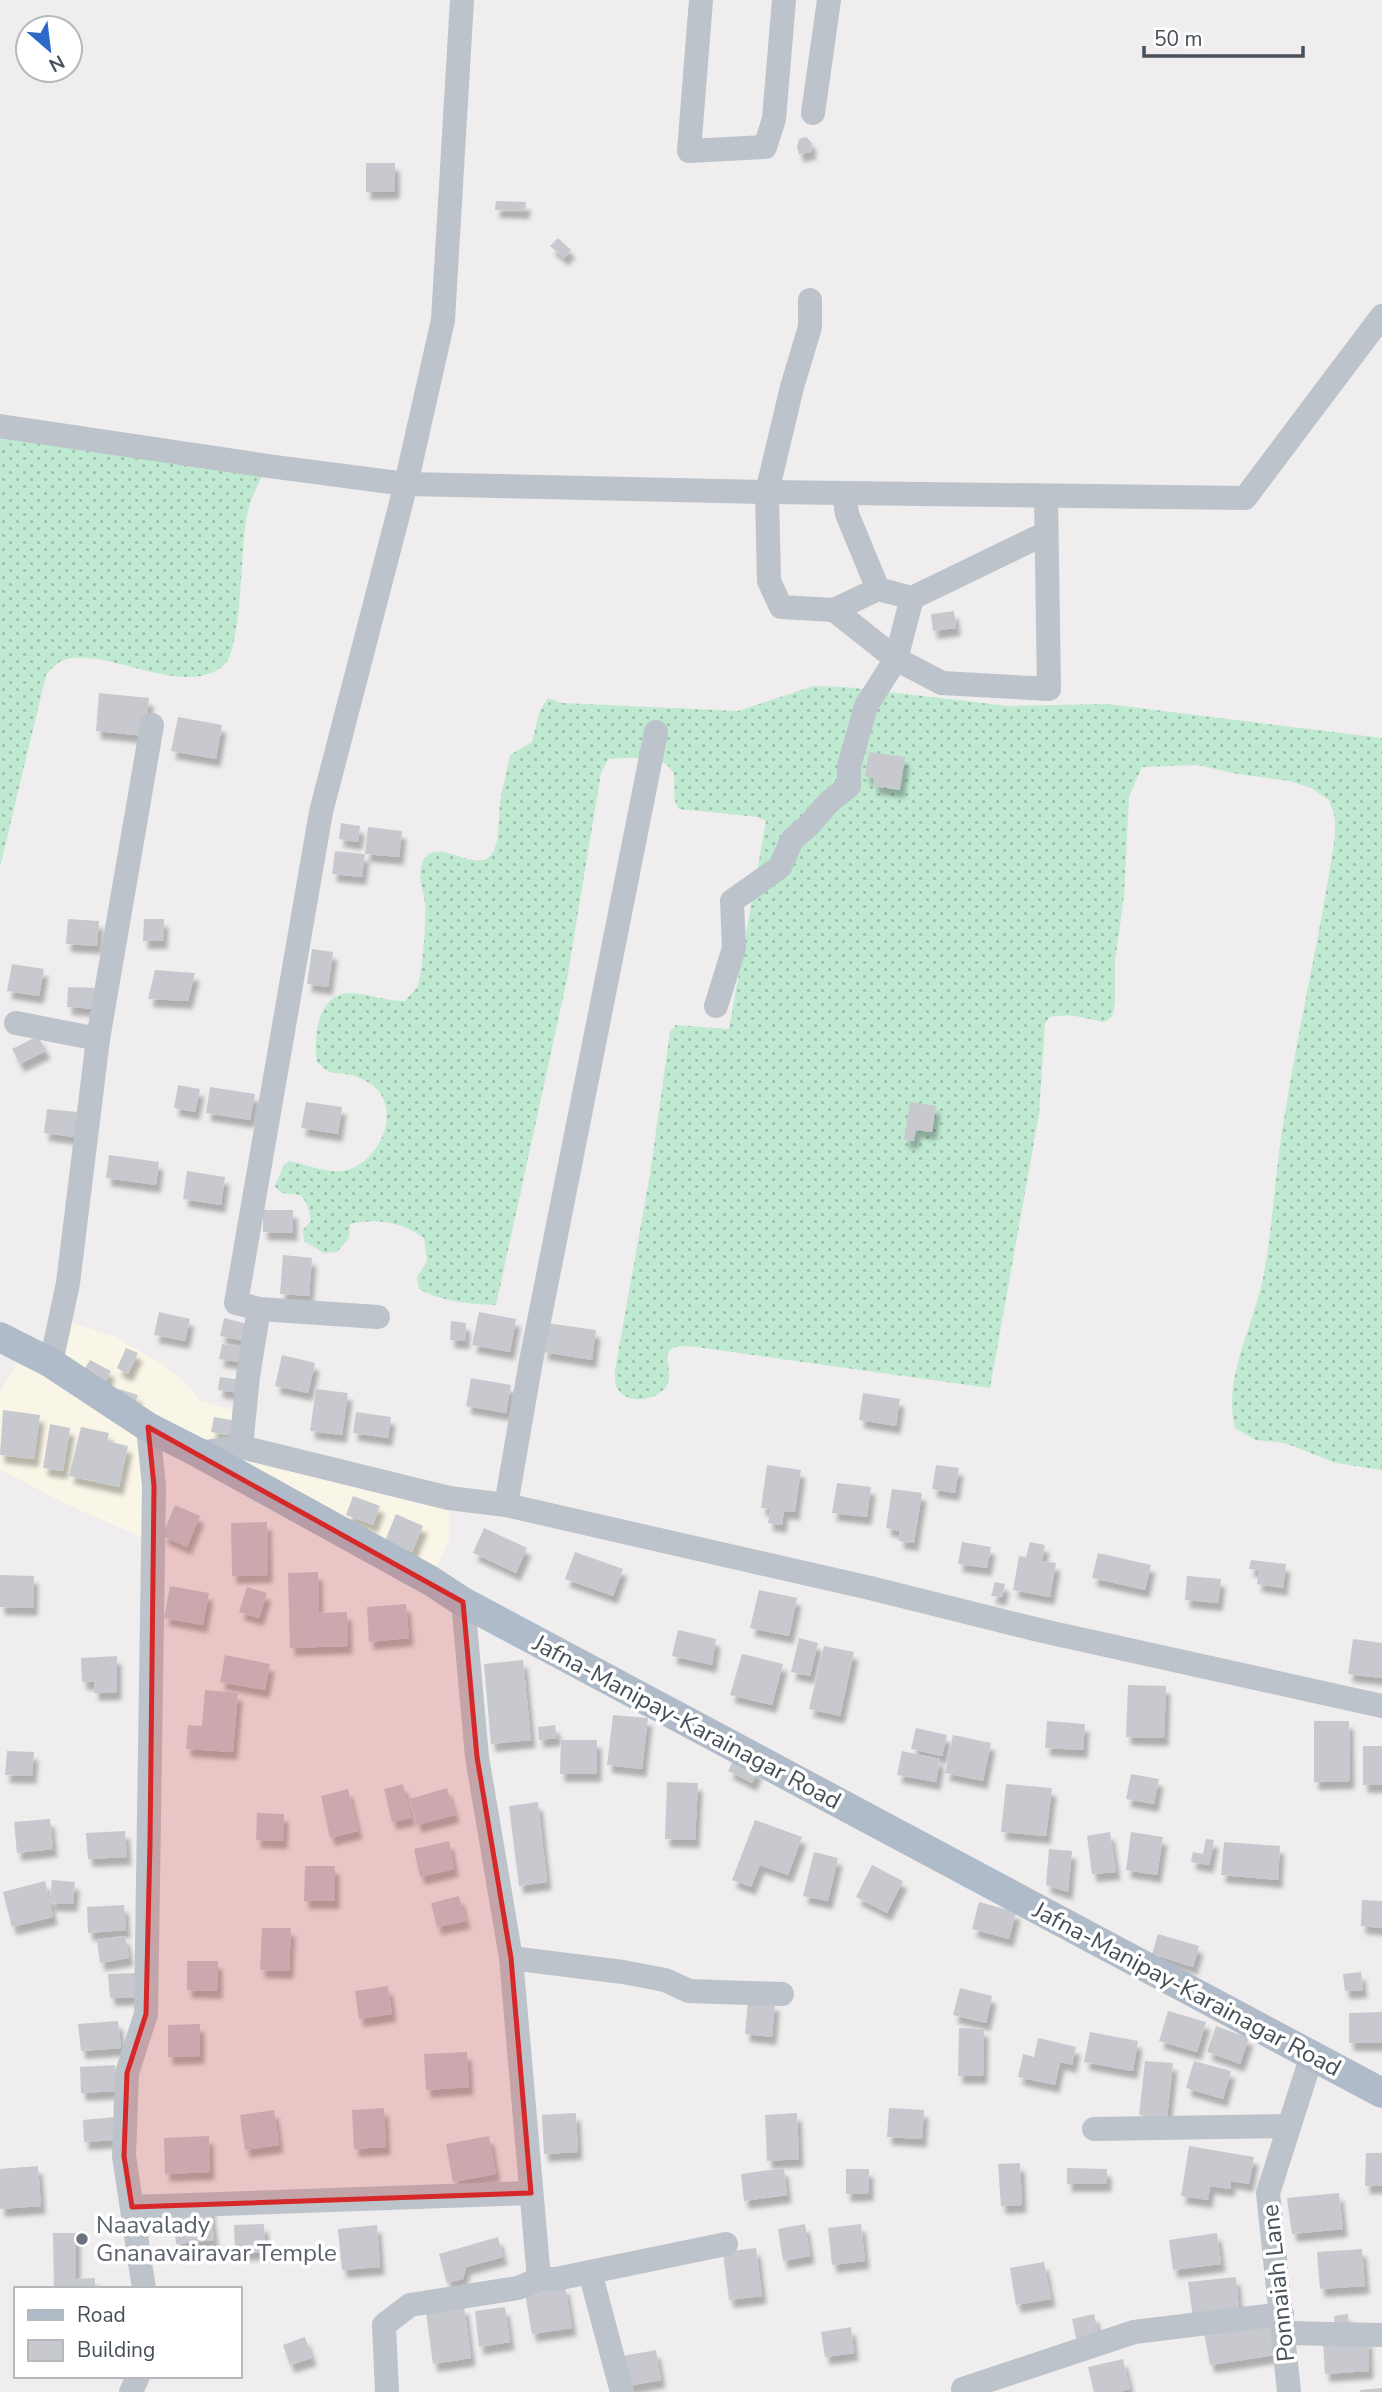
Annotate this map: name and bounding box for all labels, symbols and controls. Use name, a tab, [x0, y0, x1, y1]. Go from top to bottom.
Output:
north arrow	[14, 14, 84, 84]
scale bar	[1144, 14, 1303, 58]
text: 50 m	[1154, 25, 1203, 53]
text: N	[44, 48, 69, 78]
street label: Jafna-Manipay-Karainagar Road	[527, 1627, 847, 1817]
street label: Jafna-Manipay-Karainagar Road	[1027, 1894, 1347, 2084]
street label: Ponnaiah Lane	[1254, 2203, 1302, 2363]
place label: Naavalady Gnanavairavar Temple	[96, 2209, 337, 2269]
marker: Naavalady Gnanavairavar Temple	[74, 2231, 90, 2247]
legend	[14, 2287, 242, 2378]
text: Road	[77, 2301, 126, 2329]
text: Building	[77, 2336, 155, 2364]

